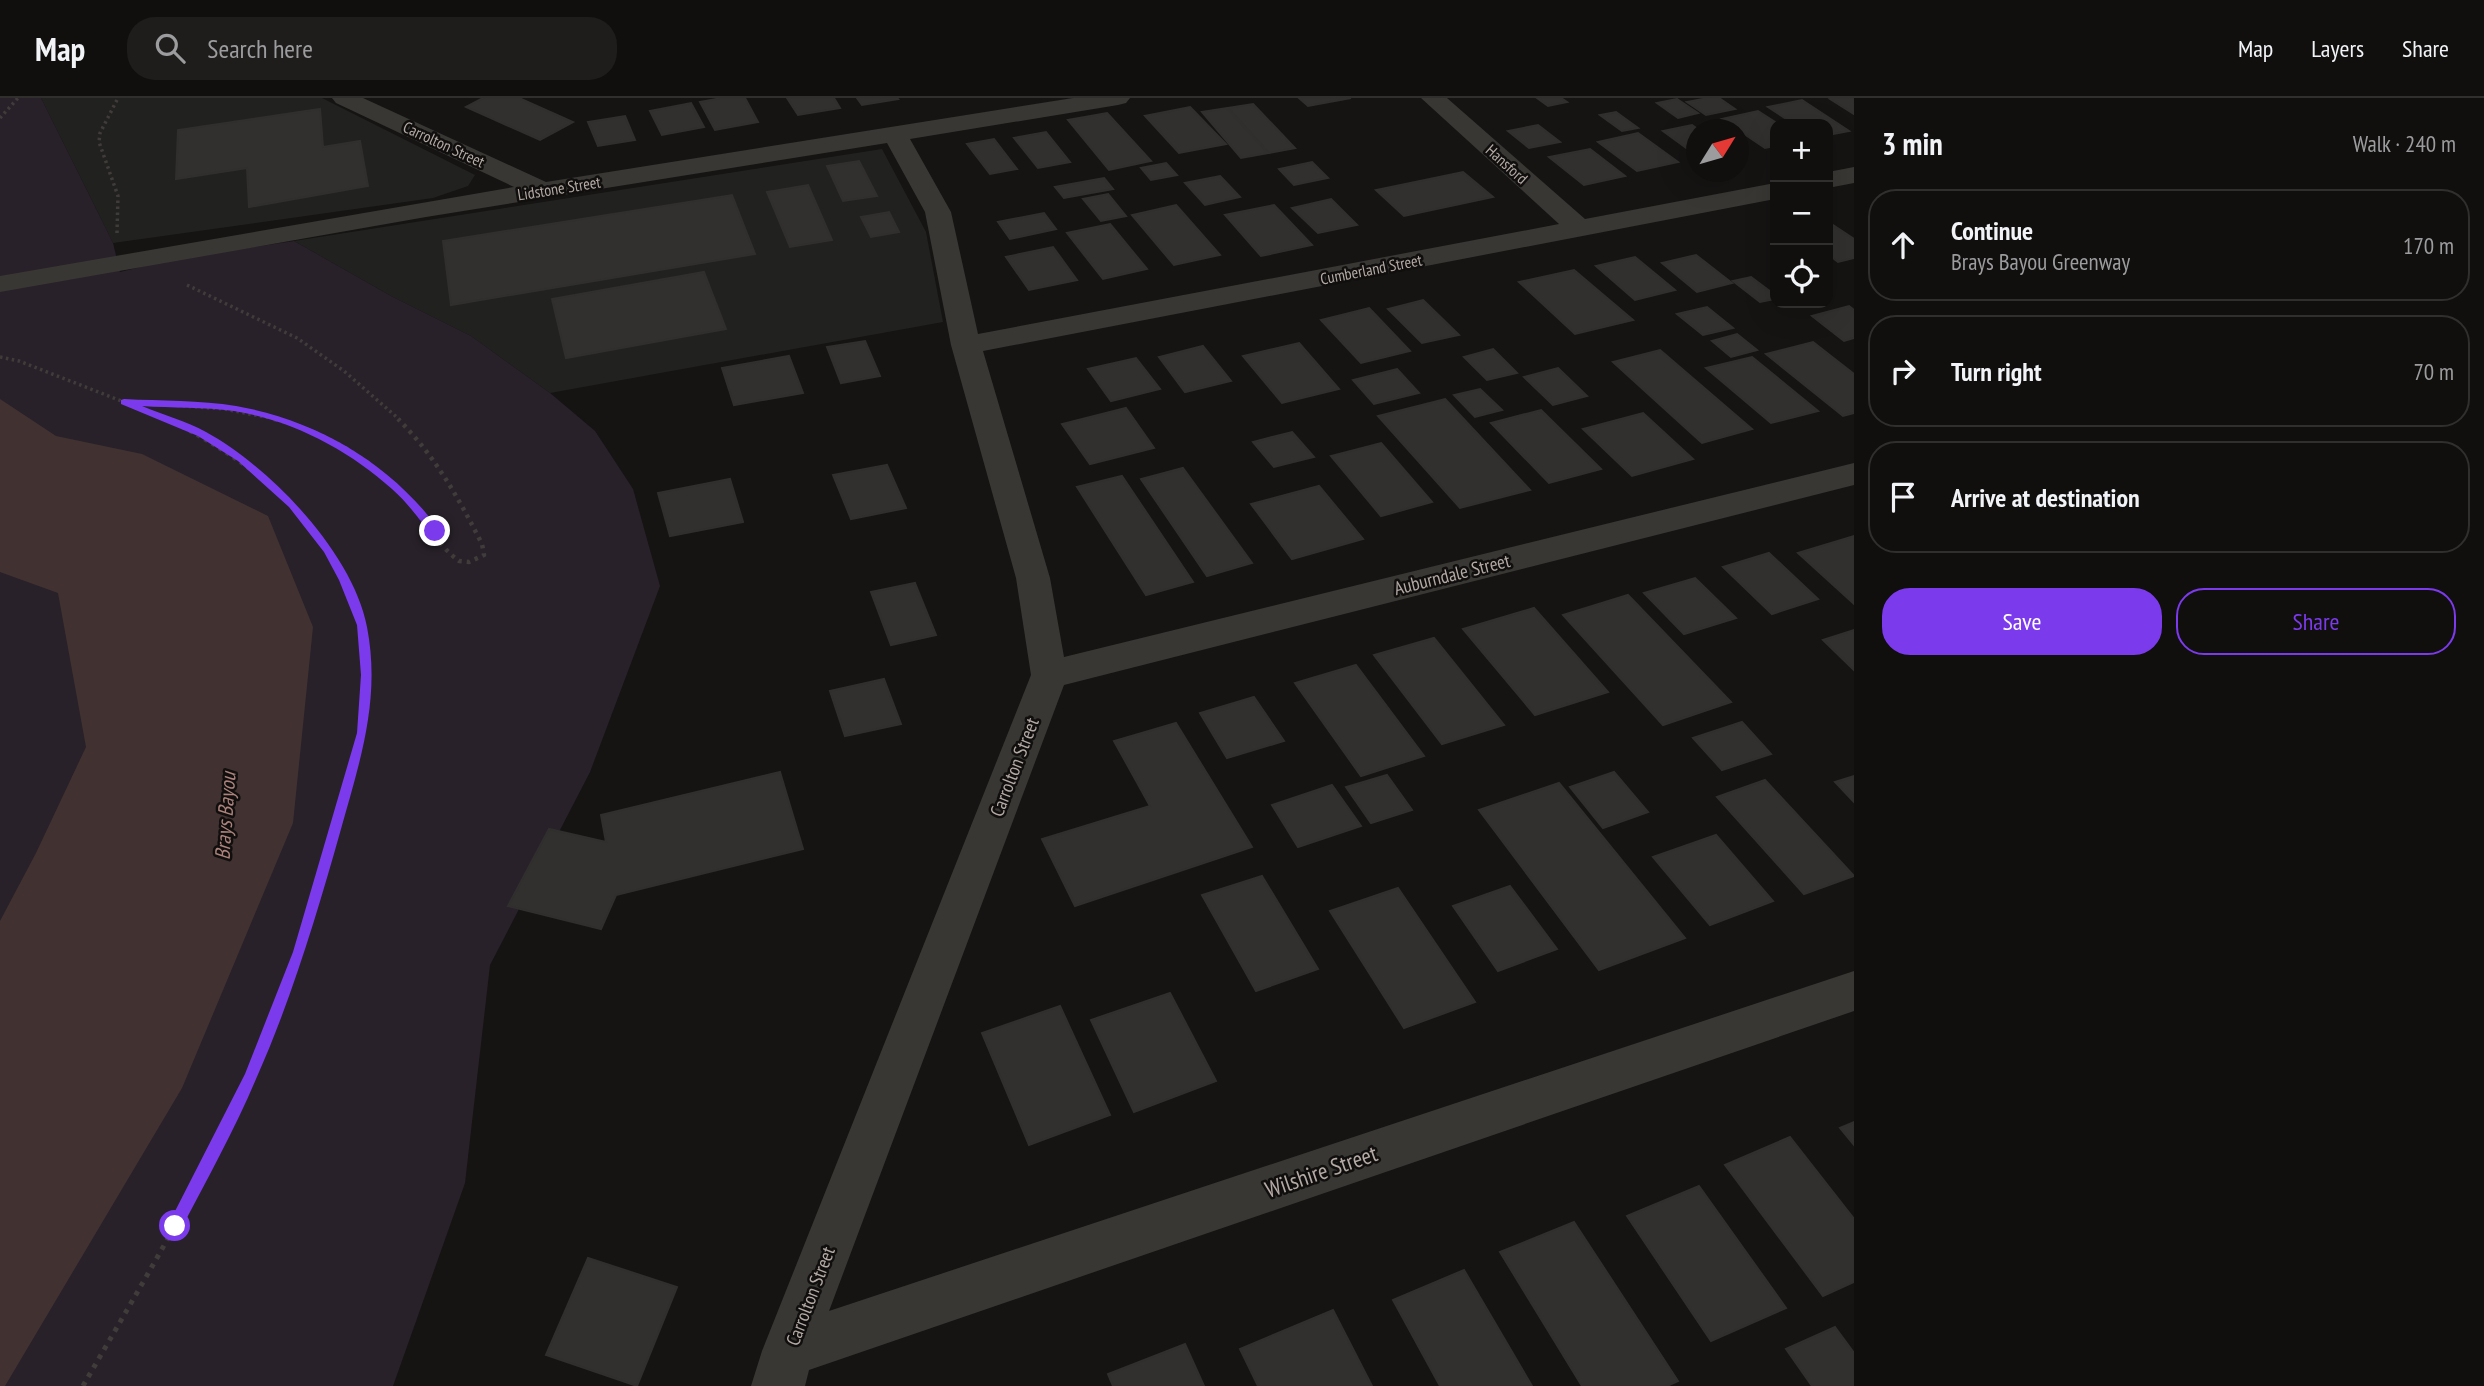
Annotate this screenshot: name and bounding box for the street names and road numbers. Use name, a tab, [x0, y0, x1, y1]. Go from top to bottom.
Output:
street label: Carrolton Street	[400, 116, 488, 172]
street label: Hansford	[1482, 140, 1532, 188]
street label: Lidstone Street	[516, 171, 603, 204]
street label: Cumberland Street	[1319, 249, 1424, 289]
street label: Auburndale Street	[1391, 548, 1513, 600]
street label: Carrolton Street	[984, 713, 1044, 820]
street label: Wilshire Street	[1261, 1138, 1382, 1204]
street label: Carrolton Street	[780, 1242, 840, 1349]

